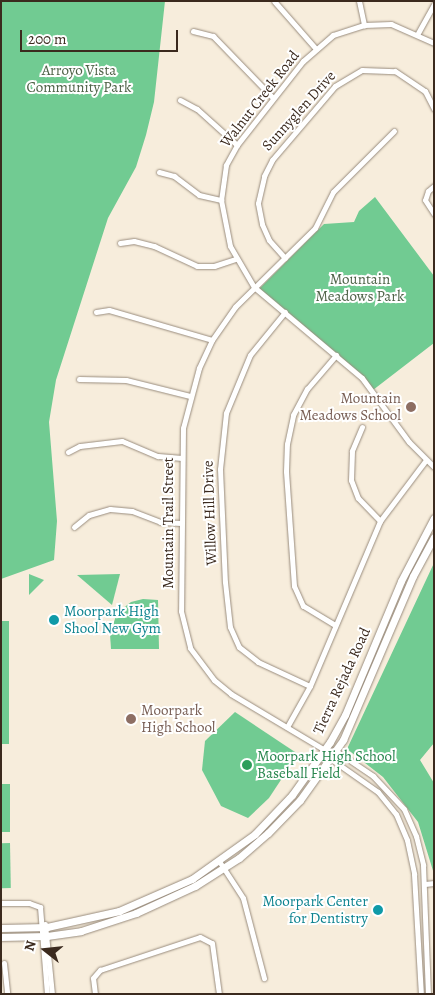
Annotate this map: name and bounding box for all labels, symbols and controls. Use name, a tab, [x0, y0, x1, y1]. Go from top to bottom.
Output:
scale bar	[22, 20, 180, 52]
text: 200 m	[28, 29, 67, 49]
street label: Walnut Creek Road	[217, 47, 303, 151]
park label: Arroyo Vista Community Park	[27, 61, 131, 96]
street label: Sunnyglen Drive	[258, 67, 340, 155]
park label: Mountain Meadows Park	[315, 270, 405, 305]
place label: Mountain Meadows School	[299, 389, 401, 424]
marker: Mountain Meadows School	[405, 401, 417, 413]
street label: Mountain Trail Street	[160, 457, 178, 589]
street label: Willow Hill Drive	[199, 460, 221, 566]
place label: Moorpark High Shool New Gym	[64, 602, 161, 637]
marker: Moorpark High Shool New Gym	[48, 614, 60, 626]
street label: Tierra Rejada Road	[309, 625, 375, 737]
place label: Moorpark High School	[141, 701, 216, 736]
marker: Moorpark High School	[125, 713, 137, 725]
place label: Moorpark High School Baseball Field	[257, 747, 396, 782]
marker: Moorpark High School Baseball Field	[241, 759, 253, 771]
place label: Moorpark Center for Dentistry	[262, 892, 368, 927]
marker: Moorpark Center for Dentistry	[372, 904, 384, 916]
north arrow	[20, 925, 70, 975]
text: N	[20, 938, 41, 953]

